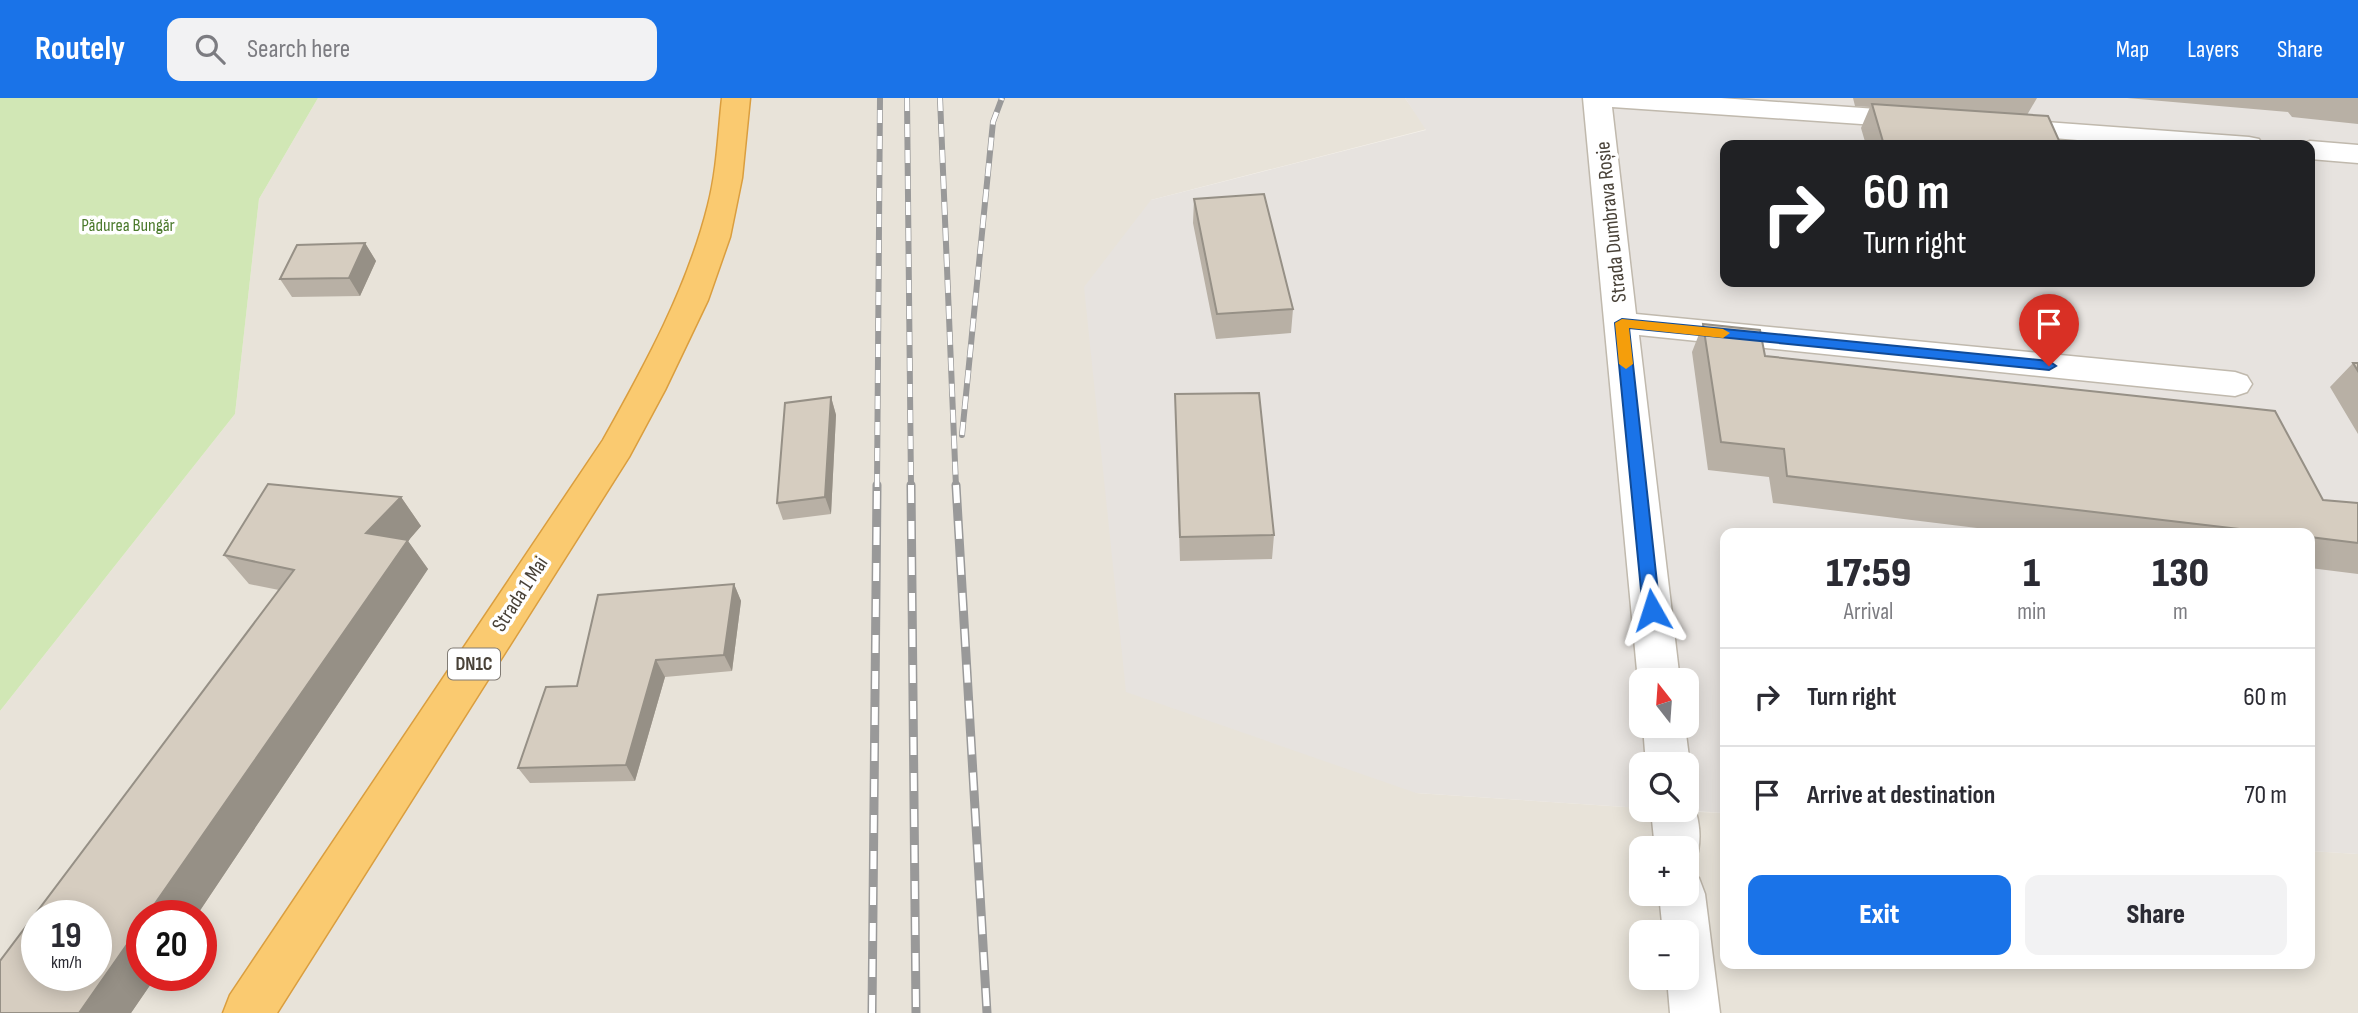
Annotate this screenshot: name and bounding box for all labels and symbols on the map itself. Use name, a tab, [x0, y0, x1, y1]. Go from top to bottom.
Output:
street label: Strada Dumbrava Roșie	[1590, 140, 1632, 304]
park label: Pădurea Bungăr	[81, 215, 175, 236]
pin	[2019, 294, 2079, 366]
street label: Strada 1 Mai	[487, 552, 553, 636]
position arrow	[1615, 573, 1689, 647]
road number: DN1C	[448, 649, 500, 680]
north arrow	[1629, 668, 1699, 738]
speed limit sign: 20	[126, 900, 217, 991]

